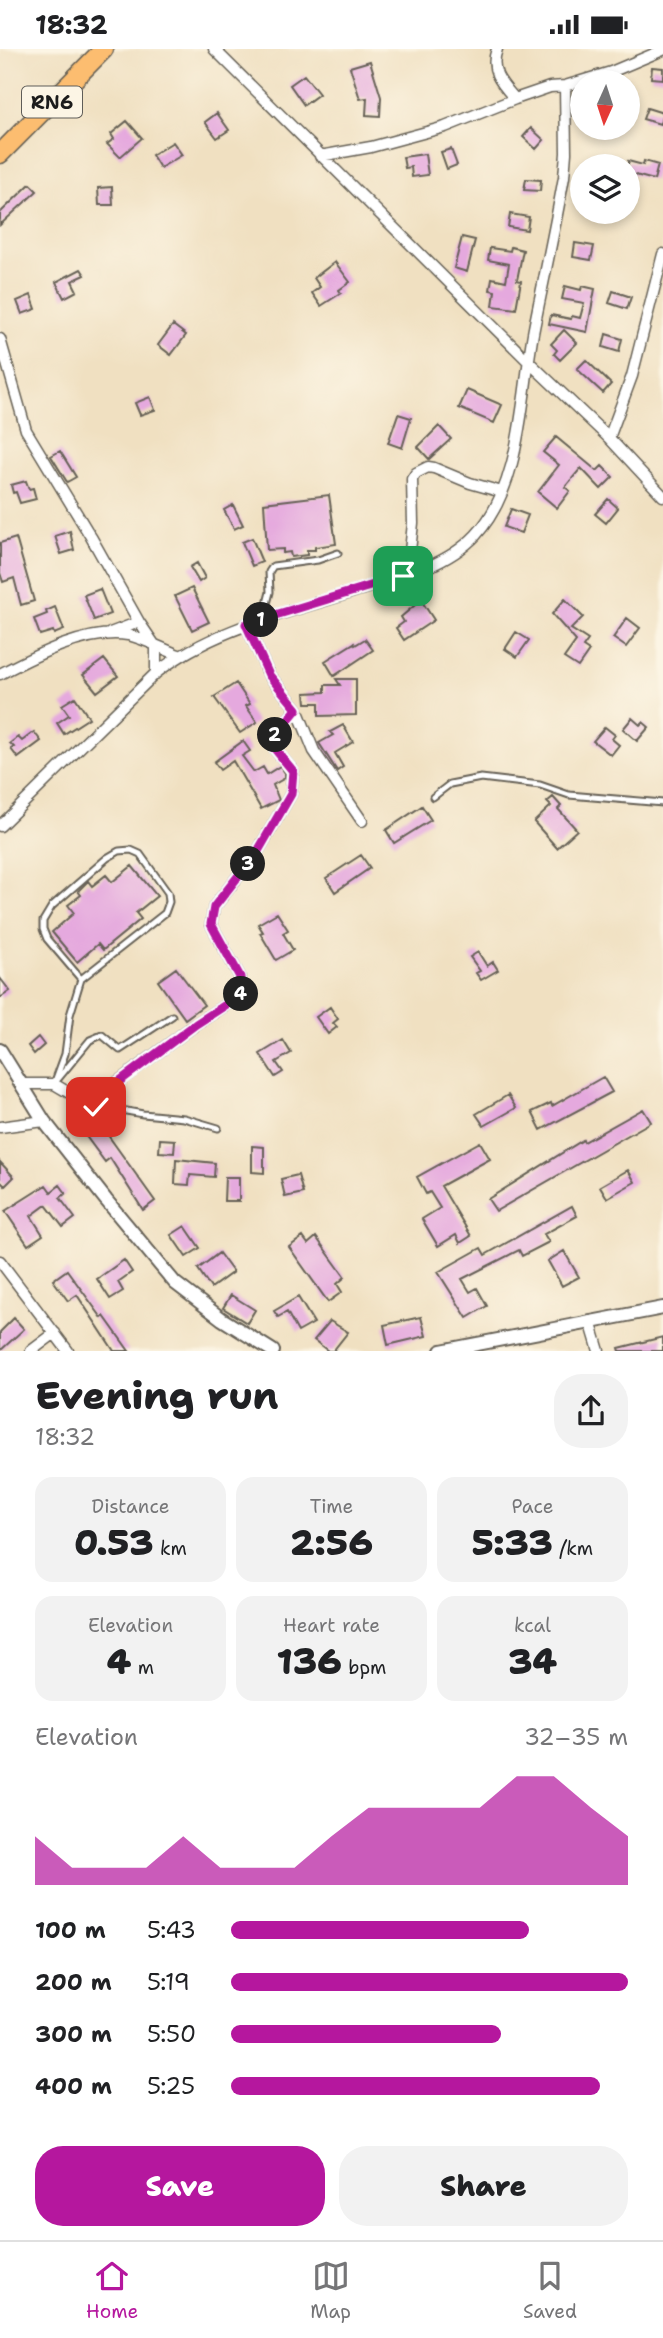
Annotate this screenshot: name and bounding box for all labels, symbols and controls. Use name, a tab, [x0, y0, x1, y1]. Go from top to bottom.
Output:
text: 18:32	[35, 7, 108, 42]
north arrow	[570, 70, 640, 140]
map controls	[570, 70, 640, 224]
road number: RN6	[22, 87, 82, 117]
button: layers	[570, 154, 640, 224]
pin	[373, 546, 433, 606]
icon: arrive	[384, 557, 422, 595]
pin: 1	[244, 603, 278, 637]
text: 1	[256, 607, 265, 632]
pin: 2	[258, 717, 292, 753]
text: 2	[268, 722, 281, 747]
pin: 3	[230, 847, 266, 881]
text: 3	[241, 851, 254, 876]
pin: 4	[224, 977, 258, 1011]
text: 4	[234, 981, 247, 1006]
pin	[66, 1077, 126, 1137]
icon: check	[77, 1088, 115, 1126]
text: Evening run	[35, 1370, 278, 1421]
button: share	[554, 1374, 628, 1448]
text: 18:32	[35, 1422, 95, 1452]
text: Distance	[92, 1494, 169, 1519]
text: Time	[310, 1494, 353, 1519]
text: Pace	[512, 1494, 553, 1519]
text: 0.53	[74, 1519, 154, 1566]
text: 2:56	[290, 1519, 373, 1566]
text: 5:33	[472, 1519, 553, 1566]
text: km	[154, 1536, 187, 1561]
text: /km	[553, 1536, 593, 1561]
text: Elevation	[88, 1613, 173, 1638]
text: Heart rate	[283, 1613, 380, 1638]
text: kcal	[514, 1613, 551, 1638]
text: 4	[107, 1638, 131, 1685]
text: 136	[276, 1638, 342, 1685]
text: 34	[508, 1638, 557, 1685]
text: m	[131, 1655, 154, 1680]
text: bpm	[342, 1655, 387, 1680]
text: Elevation	[35, 1722, 138, 1752]
text: 32–35 m	[524, 1722, 628, 1752]
text: 100 m	[35, 1915, 106, 1945]
text: 5:43	[147, 1915, 196, 1945]
text: 200 m	[35, 1967, 112, 1997]
text: 5:19	[147, 1967, 190, 1997]
text: 300 m	[35, 2019, 112, 2049]
text: 5:50	[147, 2019, 196, 2049]
text: 400 m	[35, 2071, 112, 2101]
text: 5:25	[147, 2071, 195, 2101]
button: Save	[35, 2146, 325, 2226]
button: Share	[339, 2146, 628, 2226]
tab: Home	[86, 2257, 138, 2324]
tab: Map	[310, 2257, 351, 2324]
tab: Saved	[523, 2257, 577, 2324]

